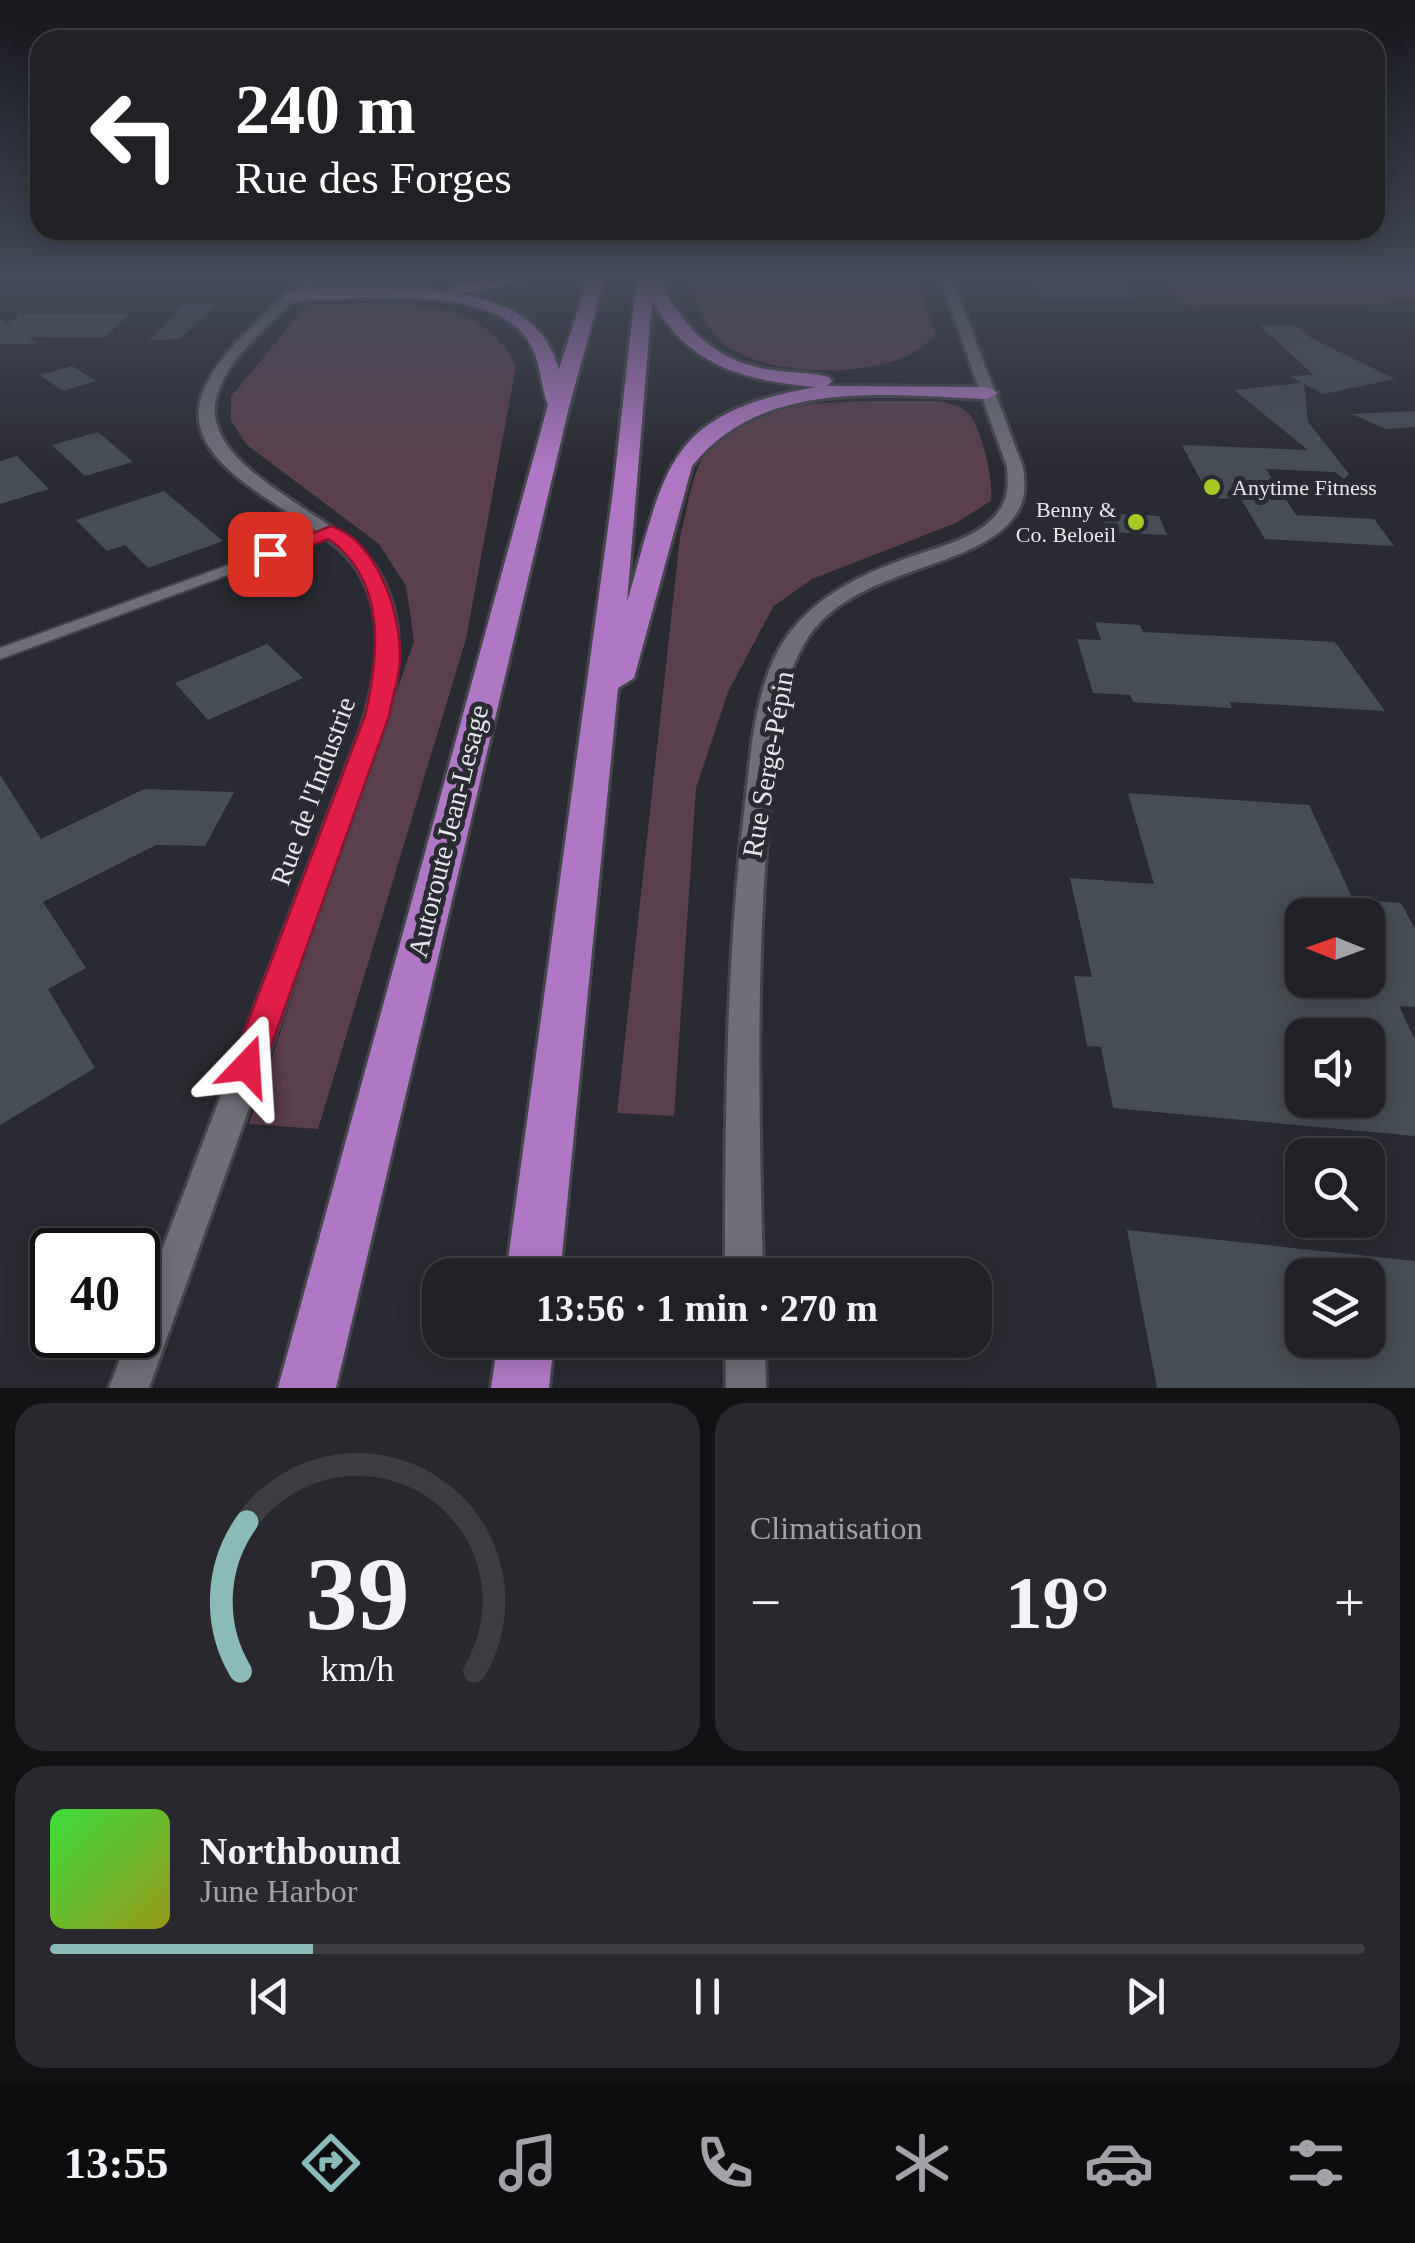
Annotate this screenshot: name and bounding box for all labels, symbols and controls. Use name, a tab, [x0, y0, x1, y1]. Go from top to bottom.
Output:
icon: left	[70, 70, 200, 200]
text: 240 m	[235, 71, 416, 148]
text: Rue des Forges	[235, 153, 512, 203]
place label: Anytime Fitness	[1232, 475, 1377, 500]
marker: Anytime Fitness	[1201, 476, 1223, 498]
place label: Benny & Co. Beloeil	[1016, 497, 1116, 547]
marker: Benny & Co. Beloeil	[1125, 511, 1147, 533]
pin	[228, 512, 313, 597]
icon: arrive	[243, 527, 298, 582]
street label: Rue Serge-Pépin	[736, 669, 800, 859]
street label: Rue de l'Industrie	[265, 693, 361, 889]
street label: Autoroute Jean-Lesage	[402, 702, 494, 960]
north arrow	[1285, 898, 1385, 998]
map controls	[1285, 898, 1385, 1358]
position arrow	[195, 1014, 299, 1118]
button: sound	[1285, 1018, 1385, 1118]
button: search	[1285, 1138, 1385, 1238]
speed limit sign: 40	[30, 1228, 160, 1358]
button: layers	[1285, 1258, 1385, 1358]
text: 13:56 · 1 min · 270 m	[536, 1287, 878, 1329]
text: Climatisation	[750, 1510, 922, 1546]
text: 39	[306, 1536, 410, 1651]
text: 19°	[1005, 1561, 1110, 1644]
text: −	[750, 1572, 781, 1633]
text: +	[1334, 1572, 1365, 1633]
text: km/h	[321, 1649, 394, 1689]
text: Northbound	[200, 1830, 401, 1872]
text: June Harbor	[200, 1873, 357, 1909]
icon: previous	[242, 1969, 297, 2024]
icon: pause	[680, 1969, 735, 2024]
icon: next	[1118, 1969, 1173, 2024]
icon: directions	[296, 2128, 366, 2198]
icon: music	[493, 2128, 563, 2198]
icon: phone	[690, 2128, 760, 2198]
icon: climate	[887, 2128, 957, 2198]
icon: car	[1084, 2128, 1154, 2198]
icon: filters	[1281, 2128, 1351, 2198]
text: 13:55	[64, 2138, 169, 2188]

